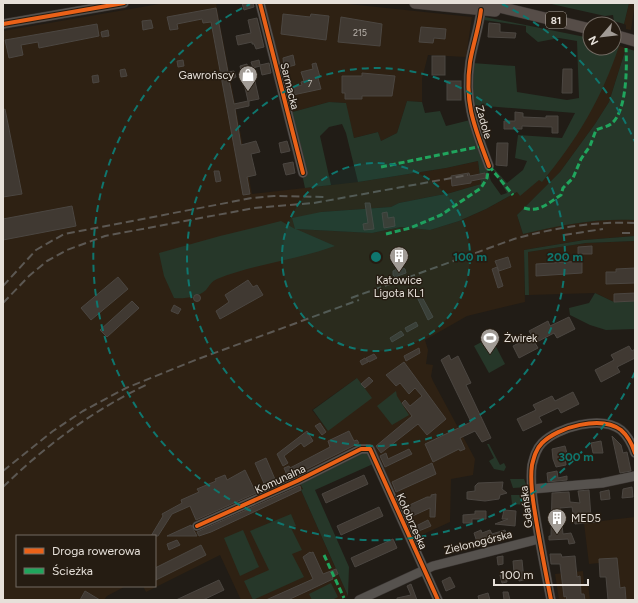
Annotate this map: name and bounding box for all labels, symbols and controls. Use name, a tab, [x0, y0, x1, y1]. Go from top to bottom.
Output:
road number: 81	[546, 12, 566, 28]
north arrow	[582, 16, 622, 56]
house number: 215	[353, 27, 367, 38]
text: N	[586, 34, 601, 47]
street label: Sarmacka	[277, 61, 302, 111]
shop icon: Gawrońscy	[237, 64, 259, 92]
place label: Gawrońscy	[179, 69, 234, 82]
house number: 7	[308, 78, 313, 89]
street label: Zadole	[473, 104, 494, 140]
building icon: Katowice Ligota KL1	[388, 245, 410, 273]
centre of rings	[369, 250, 383, 264]
text: 100 m	[453, 250, 487, 264]
text: 200 m	[547, 250, 583, 264]
place label: Katowice Ligota KL1	[374, 274, 424, 300]
sports icon: Żwirek	[479, 327, 501, 355]
place label: Żwirek	[504, 332, 538, 345]
text: 300 m	[558, 450, 594, 464]
street label: Komunalna	[253, 462, 308, 497]
street label: Gdańska	[517, 485, 536, 529]
street label: Kołobrzeska	[393, 491, 430, 551]
building icon: MED5	[546, 507, 568, 535]
place label: MED5	[571, 512, 601, 525]
street label: Zielonogórska	[443, 528, 513, 557]
legend	[16, 535, 156, 587]
text: Droga rowerowa	[52, 544, 140, 558]
scale bar	[494, 561, 588, 587]
text: Ścieżka	[52, 564, 93, 578]
text: 100 m	[500, 568, 534, 582]

